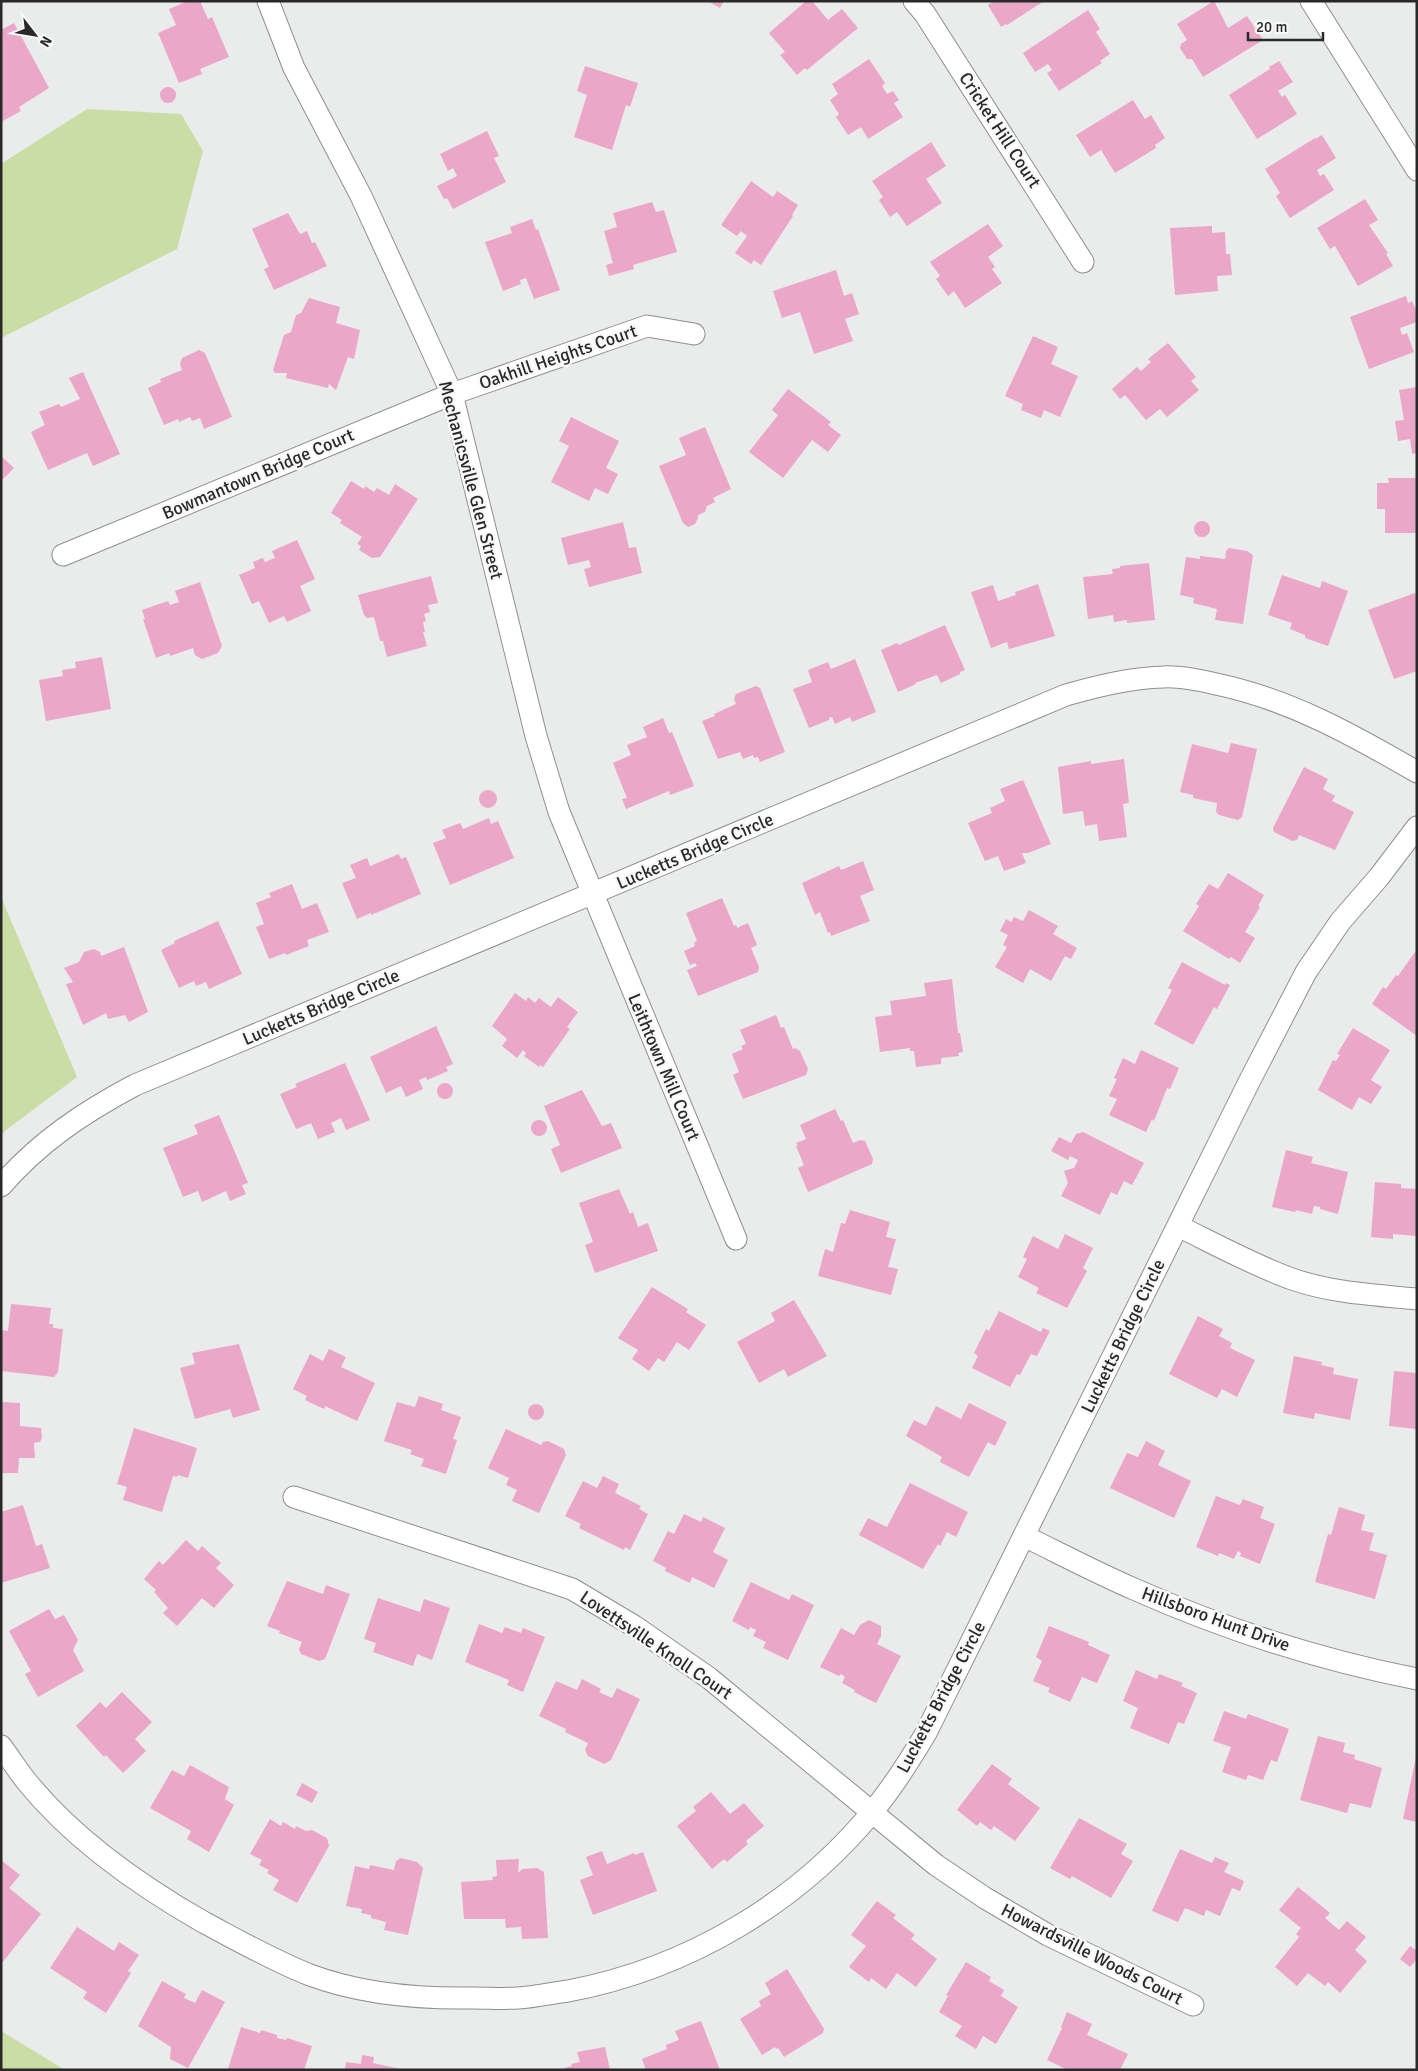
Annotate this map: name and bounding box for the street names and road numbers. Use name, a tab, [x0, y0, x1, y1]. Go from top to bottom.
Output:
street label: Cricket Hill Court	[954, 68, 1046, 192]
street label: Oakhill Heights Court	[476, 320, 640, 394]
street label: Mechanicsville Glen Street	[434, 378, 508, 582]
street label: Bowmantown Bridge Court	[159, 424, 357, 524]
street label: Lucketts Bridge Circle	[613, 808, 777, 894]
street label: Lucketts Bridge Circle	[239, 964, 403, 1050]
street label: Leithtown Mill Court	[623, 990, 705, 1144]
street label: Lucketts Bridge Circle	[1076, 1255, 1170, 1417]
street label: Hillsboro Hunt Drive	[1139, 1582, 1293, 1656]
street label: Lovettsville Knoll Court	[576, 1586, 736, 1704]
street label: Lucketts Bridge Circle	[892, 1617, 990, 1777]
street label: Howardsville Woods Court	[997, 1899, 1187, 2009]

